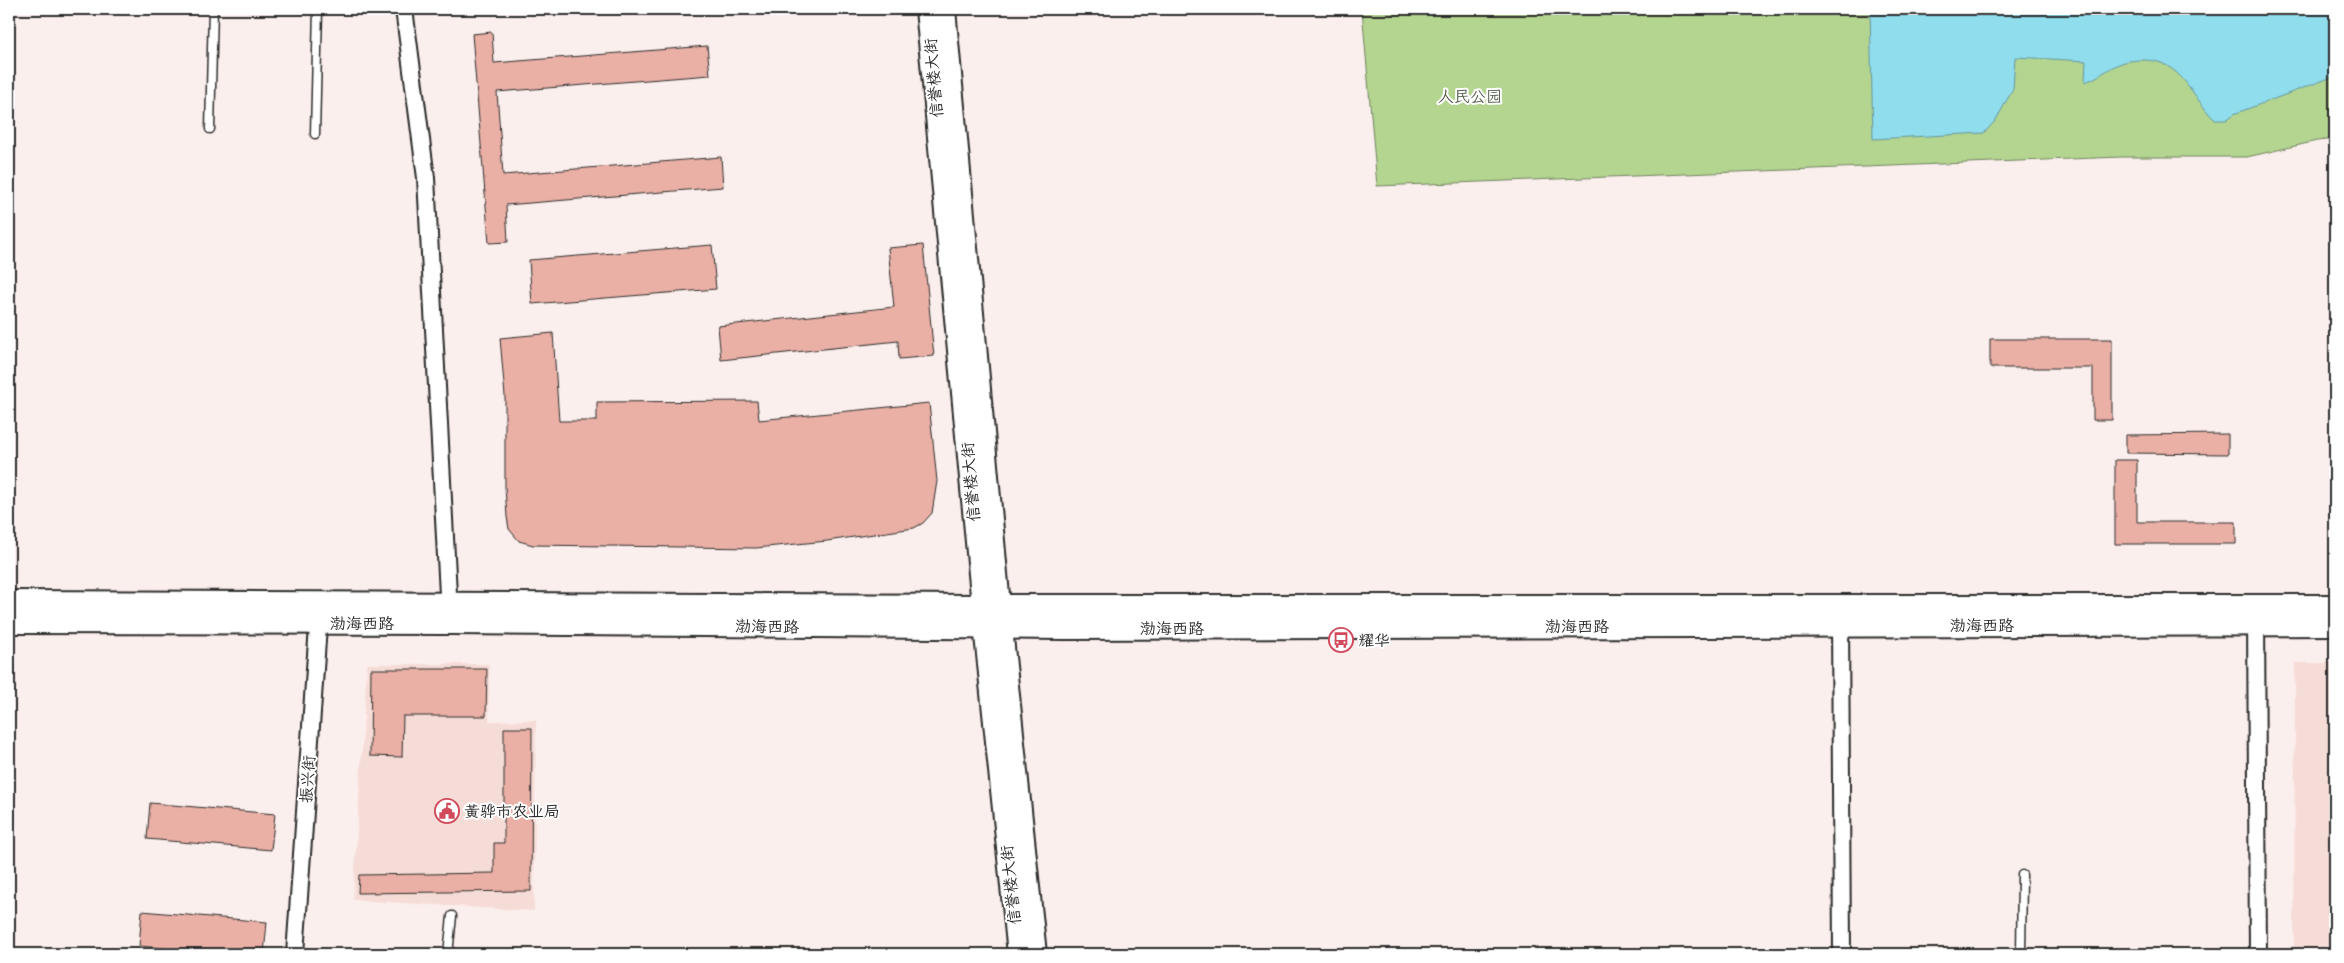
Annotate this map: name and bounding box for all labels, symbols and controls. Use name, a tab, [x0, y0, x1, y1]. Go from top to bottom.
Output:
street label: 信誉楼大街	[921, 37, 950, 119]
park label: 人民公园	[1438, 87, 1502, 110]
street label: 信誉楼大街	[958, 441, 987, 523]
street label: 渤海西路	[330, 614, 394, 637]
street label: 渤海西路	[735, 616, 799, 641]
street label: 渤海西路	[1950, 616, 2014, 639]
street label: 渤海西路	[1545, 617, 1609, 640]
street label: 渤海西路	[1140, 619, 1204, 642]
bus stop icon: 耀华	[1328, 627, 1354, 653]
place label: 耀华	[1358, 631, 1390, 654]
street label: 振兴街	[296, 754, 323, 804]
public building icon: 黄骅市农业局	[434, 798, 460, 824]
place label: 黄骅市农业局	[464, 802, 560, 825]
street label: 信誉楼大街	[997, 844, 1028, 926]

